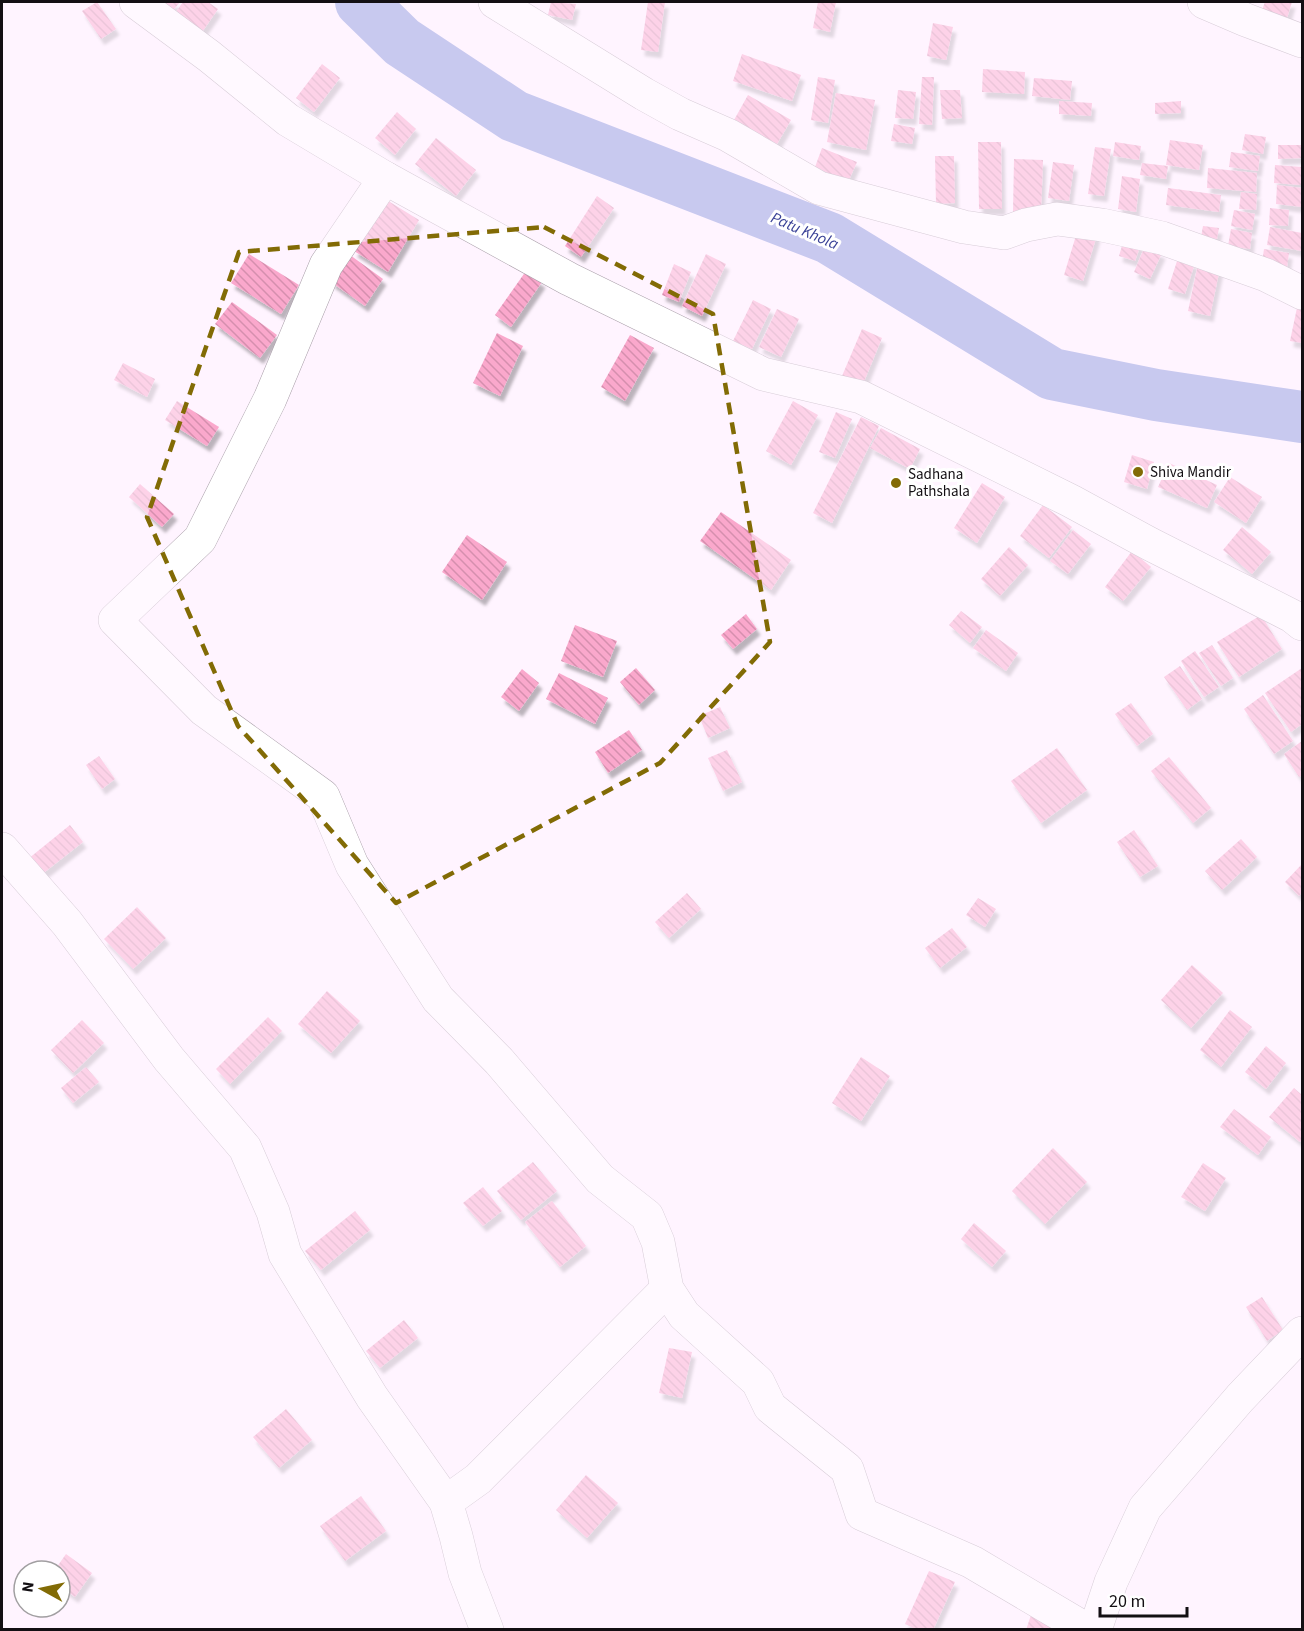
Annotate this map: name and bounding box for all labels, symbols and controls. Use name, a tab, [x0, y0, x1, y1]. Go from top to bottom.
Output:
water label: Patu Khola	[767, 207, 842, 255]
place label: Shiva Mandir	[1150, 462, 1232, 483]
place label: Sadhana Pathshala	[908, 464, 970, 502]
marker: Shiva Mandir	[1131, 465, 1145, 479]
marker: Sadhana Pathshala	[889, 476, 903, 490]
north arrow	[12, 1559, 72, 1619]
text: N	[17, 1580, 40, 1594]
scale bar	[1100, 1580, 1187, 1618]
text: 20 m	[1109, 1589, 1145, 1614]

